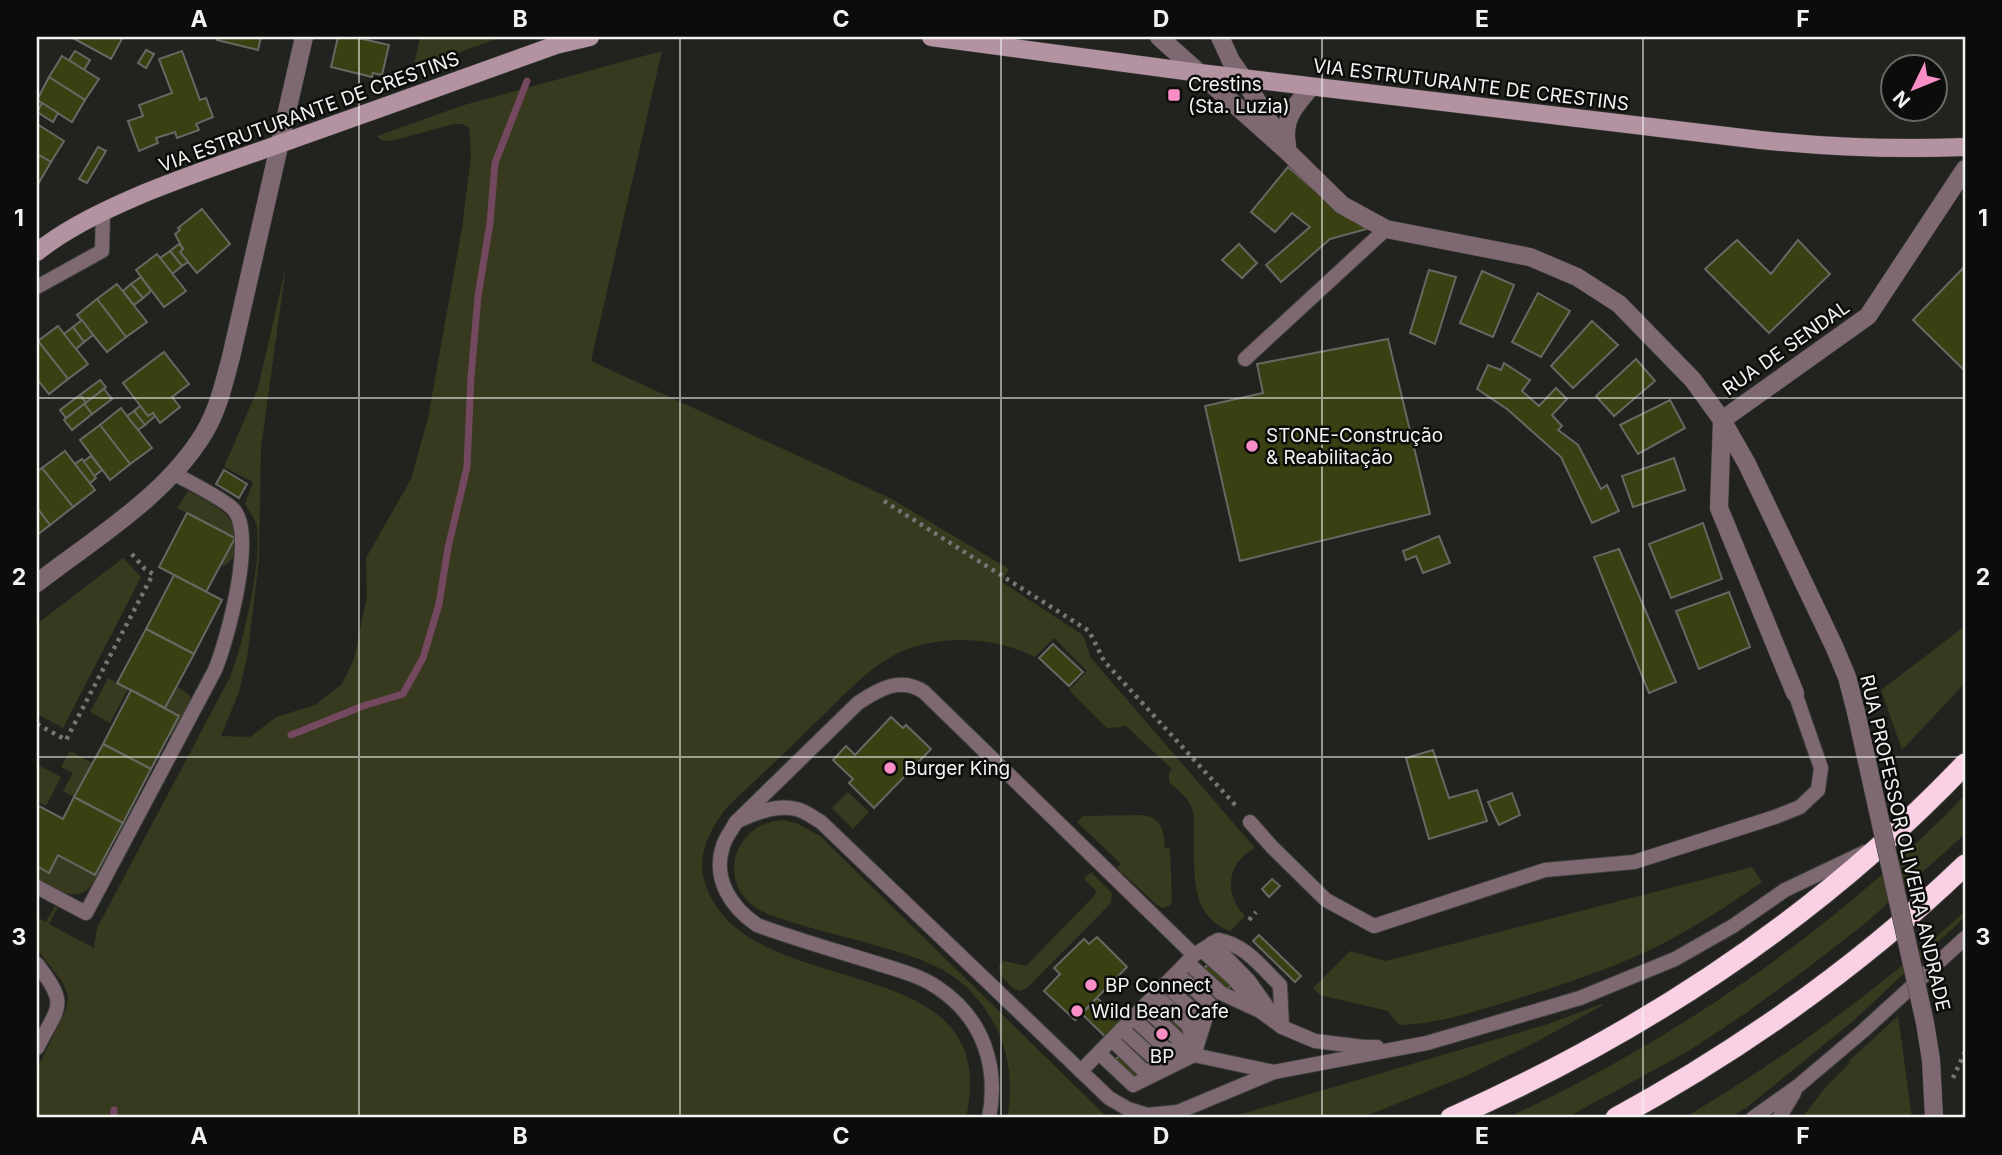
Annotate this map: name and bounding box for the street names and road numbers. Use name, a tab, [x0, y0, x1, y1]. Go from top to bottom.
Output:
street label: VIA ESTRUTURANTE DE CRESTINS	[156, 47, 462, 177]
street label: VIA ESTRUTURANTE DE CRESTINS	[1312, 54, 1630, 116]
street label: RUA DE SENDAL	[1718, 296, 1854, 400]
street label: RUA PROFESSOR OLIVEIRA ANDRADE	[1855, 672, 1955, 1014]

